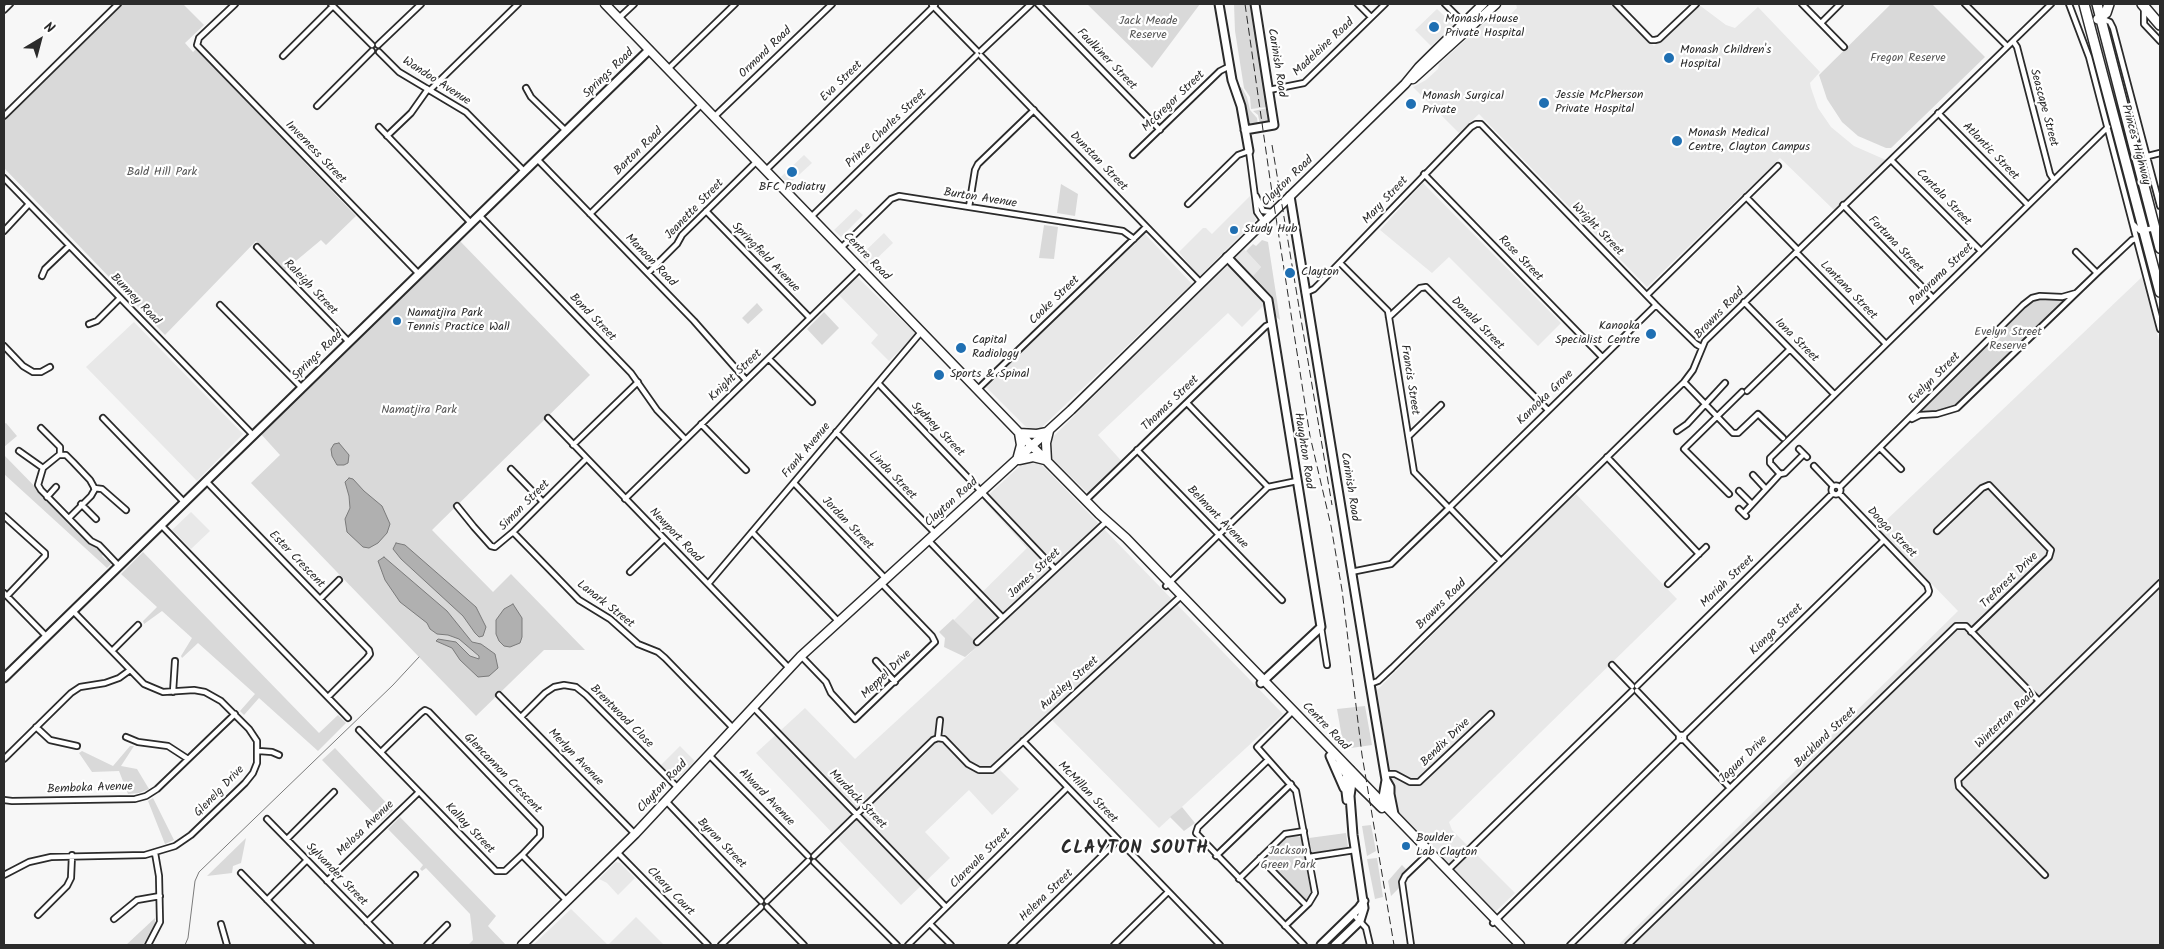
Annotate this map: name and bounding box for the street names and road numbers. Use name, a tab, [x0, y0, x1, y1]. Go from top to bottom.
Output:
street label: Madeleine Road	[1290, 16, 1358, 80]
street label: Ormond Road	[737, 24, 795, 82]
street label: Faulkiner Street	[1073, 26, 1139, 94]
street label: Carinish Road	[1263, 28, 1289, 98]
street label: Springs Road	[581, 46, 637, 102]
street label: Wandoo Avenue	[399, 55, 473, 109]
street label: Eva Street	[818, 58, 866, 106]
street label: McGregor Street	[1140, 68, 1208, 136]
street label: Seascape Street	[2026, 68, 2060, 148]
street label: Prince Charles Street	[843, 87, 931, 171]
street label: Princes Highway	[2117, 103, 2153, 187]
street label: Inverness Street	[281, 119, 349, 187]
street label: Atlantic Street	[1959, 120, 2021, 184]
street label: Barton Road	[611, 125, 667, 179]
street label: Dunstan Street	[1066, 129, 1130, 195]
street label: Clayton Road	[1259, 154, 1317, 210]
street label: Cantala Street	[1912, 167, 1974, 229]
street label: Mary Street	[1360, 174, 1412, 228]
street label: Jeanette Street	[663, 177, 727, 243]
street label: Burton Avenue	[942, 186, 1018, 212]
street label: Wright Street	[1568, 200, 1626, 260]
street label: Fortuna Street	[1864, 214, 1926, 276]
street label: Springfield Avenue	[728, 220, 802, 296]
street label: Centre Road	[839, 230, 893, 284]
street label: Manoon Road	[621, 232, 679, 290]
street label: Rose Street	[1495, 233, 1545, 285]
street label: Panorama Street	[1907, 241, 1977, 309]
street label: Raleigh Street	[280, 257, 340, 319]
street label: Lantana Street	[1816, 259, 1880, 323]
street label: Bunney Road	[107, 271, 163, 329]
street label: Cooke Street	[1027, 273, 1083, 329]
street label: Browns Road	[1692, 285, 1748, 343]
street label: Bond Street	[566, 291, 618, 345]
street label: Donald Street	[1447, 294, 1507, 354]
street label: Iona Street	[1771, 316, 1821, 366]
street label: Springs Road	[290, 328, 346, 384]
street label: Francis Street	[1396, 344, 1422, 416]
street label: Knight Street	[706, 347, 766, 405]
street label: Evelyn Street	[1906, 350, 1964, 408]
street label: Kanooka Grove	[1515, 367, 1577, 429]
street label: Thomas Street	[1139, 373, 1203, 435]
street label: Sydney Street	[907, 400, 967, 460]
street label: Haughton Road	[1290, 412, 1316, 490]
street label: Frank Avenue	[780, 420, 834, 482]
street label: Linda Street	[865, 448, 919, 504]
street label: Carinish Road	[1336, 452, 1362, 522]
street label: Clayton Road	[922, 475, 982, 531]
street label: Simon Street	[497, 478, 553, 534]
street label: Belmont Avenue	[1183, 483, 1251, 553]
street label: Jordan Street	[818, 494, 876, 554]
street label: Dooga Street	[1863, 505, 1919, 561]
street label: Newport Road	[645, 506, 705, 566]
street label: Ester Crescent	[265, 528, 327, 592]
street label: James Street	[1006, 546, 1064, 602]
street label: Treforest Drive	[1978, 550, 2042, 612]
street label: Moriah Street	[1698, 553, 1758, 611]
street label: Browns Road	[1414, 577, 1470, 633]
street label: Lanark Street	[573, 578, 637, 632]
street label: Kionga Street	[1747, 601, 1807, 659]
street label: Meppel Drive	[859, 647, 915, 703]
street label: Audsley Street	[1038, 654, 1102, 714]
street label: Brentwood Close	[586, 682, 656, 752]
street label: Winterton Road	[1973, 688, 2039, 752]
street label: Centre Road	[1298, 700, 1352, 754]
street label: Buckland Street	[1792, 705, 1860, 771]
street label: Bendix Drive	[1418, 716, 1474, 770]
street label: Merlyn Avenue	[544, 726, 606, 790]
street label: Glencannon Crescent	[460, 731, 544, 817]
street label: Jaguar Drive	[1717, 733, 1771, 787]
street label: Clayton Road	[635, 758, 691, 816]
street label: McMillan Street	[1054, 759, 1120, 827]
street label: Glenelg Drive	[192, 763, 248, 821]
street label: Alward Avenue	[735, 766, 797, 830]
street label: Murdock Street	[825, 767, 889, 833]
street label: Bemboka Avenue	[47, 780, 133, 798]
street label: Melosa Avenue	[334, 798, 398, 860]
street label: Kallay Street	[441, 801, 497, 857]
street label: Byron Street	[693, 816, 749, 872]
street label: Clarevale Street	[948, 826, 1014, 892]
street label: Sylvander Street	[302, 840, 370, 910]
street label: Cleary Court	[643, 864, 697, 920]
street label: Helena Street	[1017, 867, 1077, 925]

